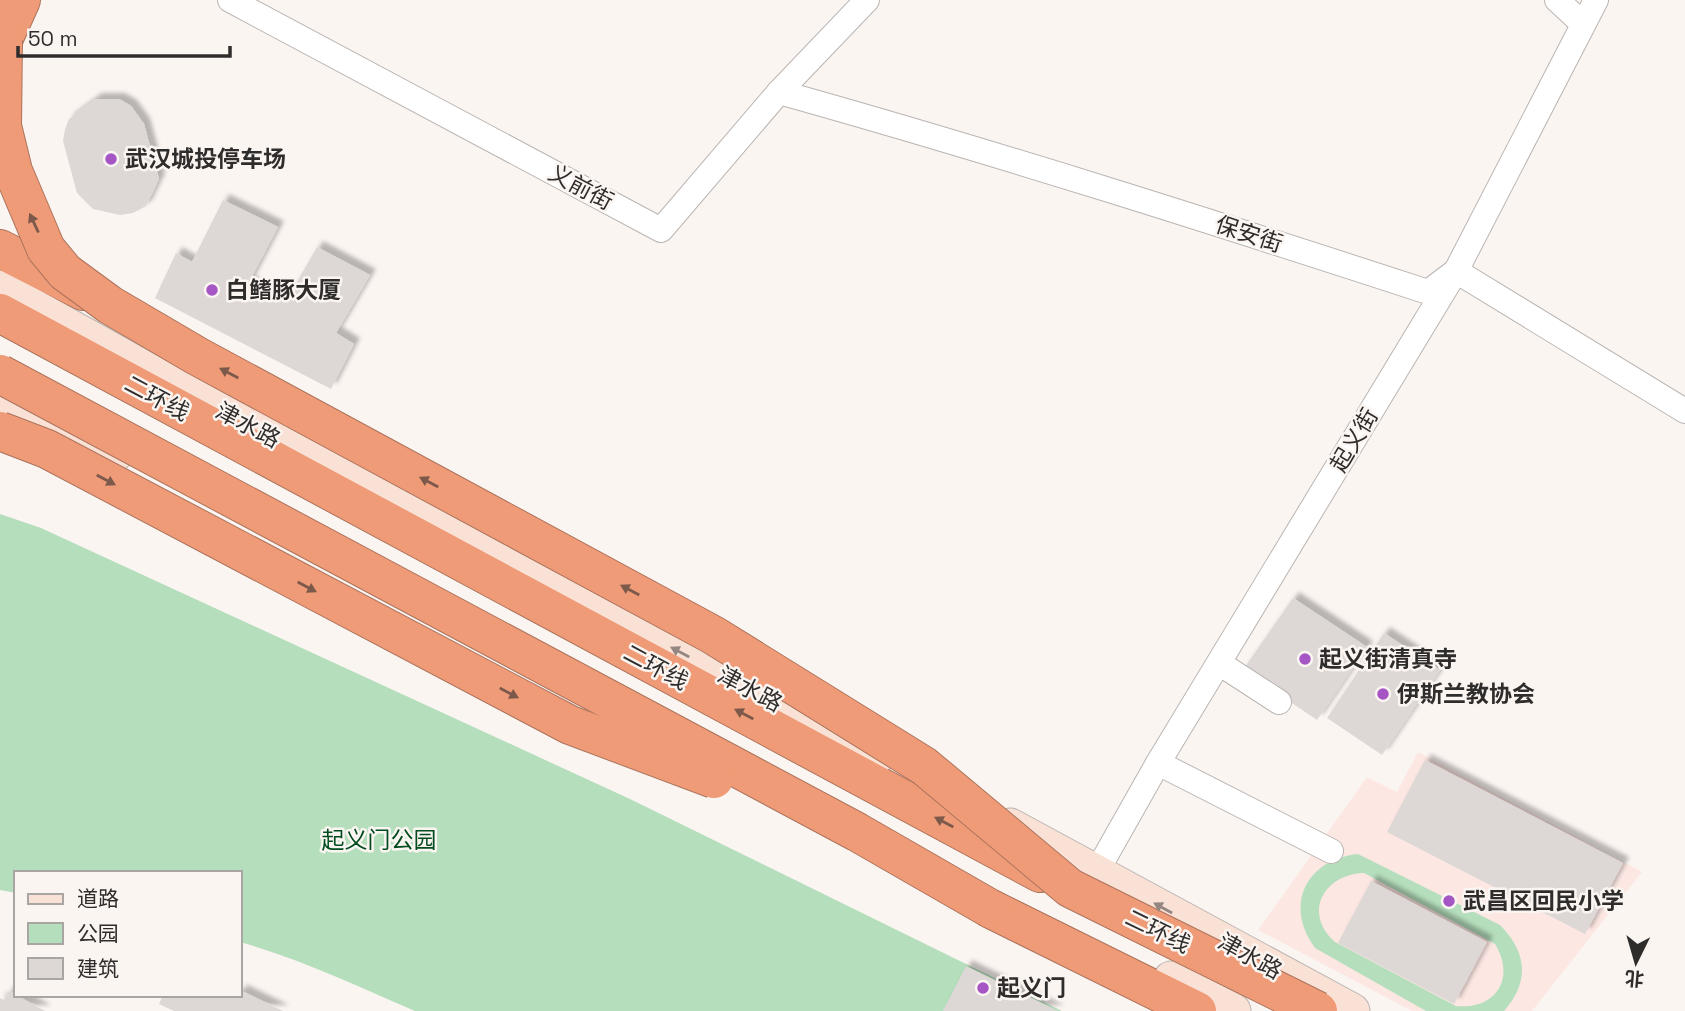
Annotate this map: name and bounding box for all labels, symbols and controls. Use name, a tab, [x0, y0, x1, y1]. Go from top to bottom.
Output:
scale bar	[18, 14, 229, 58]
text: 50 m	[28, 25, 78, 52]
place label: 武汉城投停车场	[125, 144, 286, 174]
marker: 武汉城投停车场	[103, 151, 119, 167]
street label: 义前街	[543, 158, 619, 216]
street label: 保安街	[1212, 209, 1286, 259]
one-way arrow	[28, 213, 40, 233]
place label: 白鳍豚大厦	[226, 275, 341, 305]
marker: 白鳍豚大厦	[204, 282, 220, 298]
one-way arrow	[219, 368, 239, 380]
street label: 二环线	[119, 369, 195, 427]
street label: 津水路	[210, 396, 286, 454]
street label: 起义街	[1323, 403, 1385, 477]
one-way arrow	[96, 475, 116, 486]
one-way arrow	[419, 476, 439, 488]
one-way arrow	[297, 581, 317, 592]
one-way arrow	[619, 584, 639, 596]
street label: 二环线	[618, 638, 694, 696]
place label: 起义街清真寺	[1319, 644, 1457, 674]
one-way arrow	[670, 647, 690, 659]
marker: 起义街清真寺	[1297, 651, 1313, 667]
street label: 津水路	[712, 660, 788, 718]
place label: 伊斯兰教协会	[1397, 679, 1535, 709]
one-way arrow	[499, 686, 519, 698]
marker: 伊斯兰教协会	[1375, 686, 1391, 702]
one-way arrow	[734, 709, 754, 720]
one-way arrow	[934, 817, 954, 829]
park label: 起义门公园	[322, 825, 437, 855]
legend	[14, 871, 242, 997]
text: 道路	[77, 885, 119, 912]
place label: 武昌区回民小学	[1463, 886, 1624, 916]
marker: 武昌区回民小学	[1441, 893, 1457, 909]
street label: 二环线	[1120, 902, 1196, 960]
one-way arrow	[1153, 902, 1173, 914]
text: 公园	[77, 920, 119, 947]
street label: 津水路	[1213, 926, 1287, 986]
north arrow	[1601, 927, 1671, 997]
text: 建筑	[77, 955, 119, 982]
text: 北	[1624, 965, 1645, 992]
place label: 起义门	[997, 973, 1066, 1003]
marker: 起义门	[975, 980, 991, 996]

